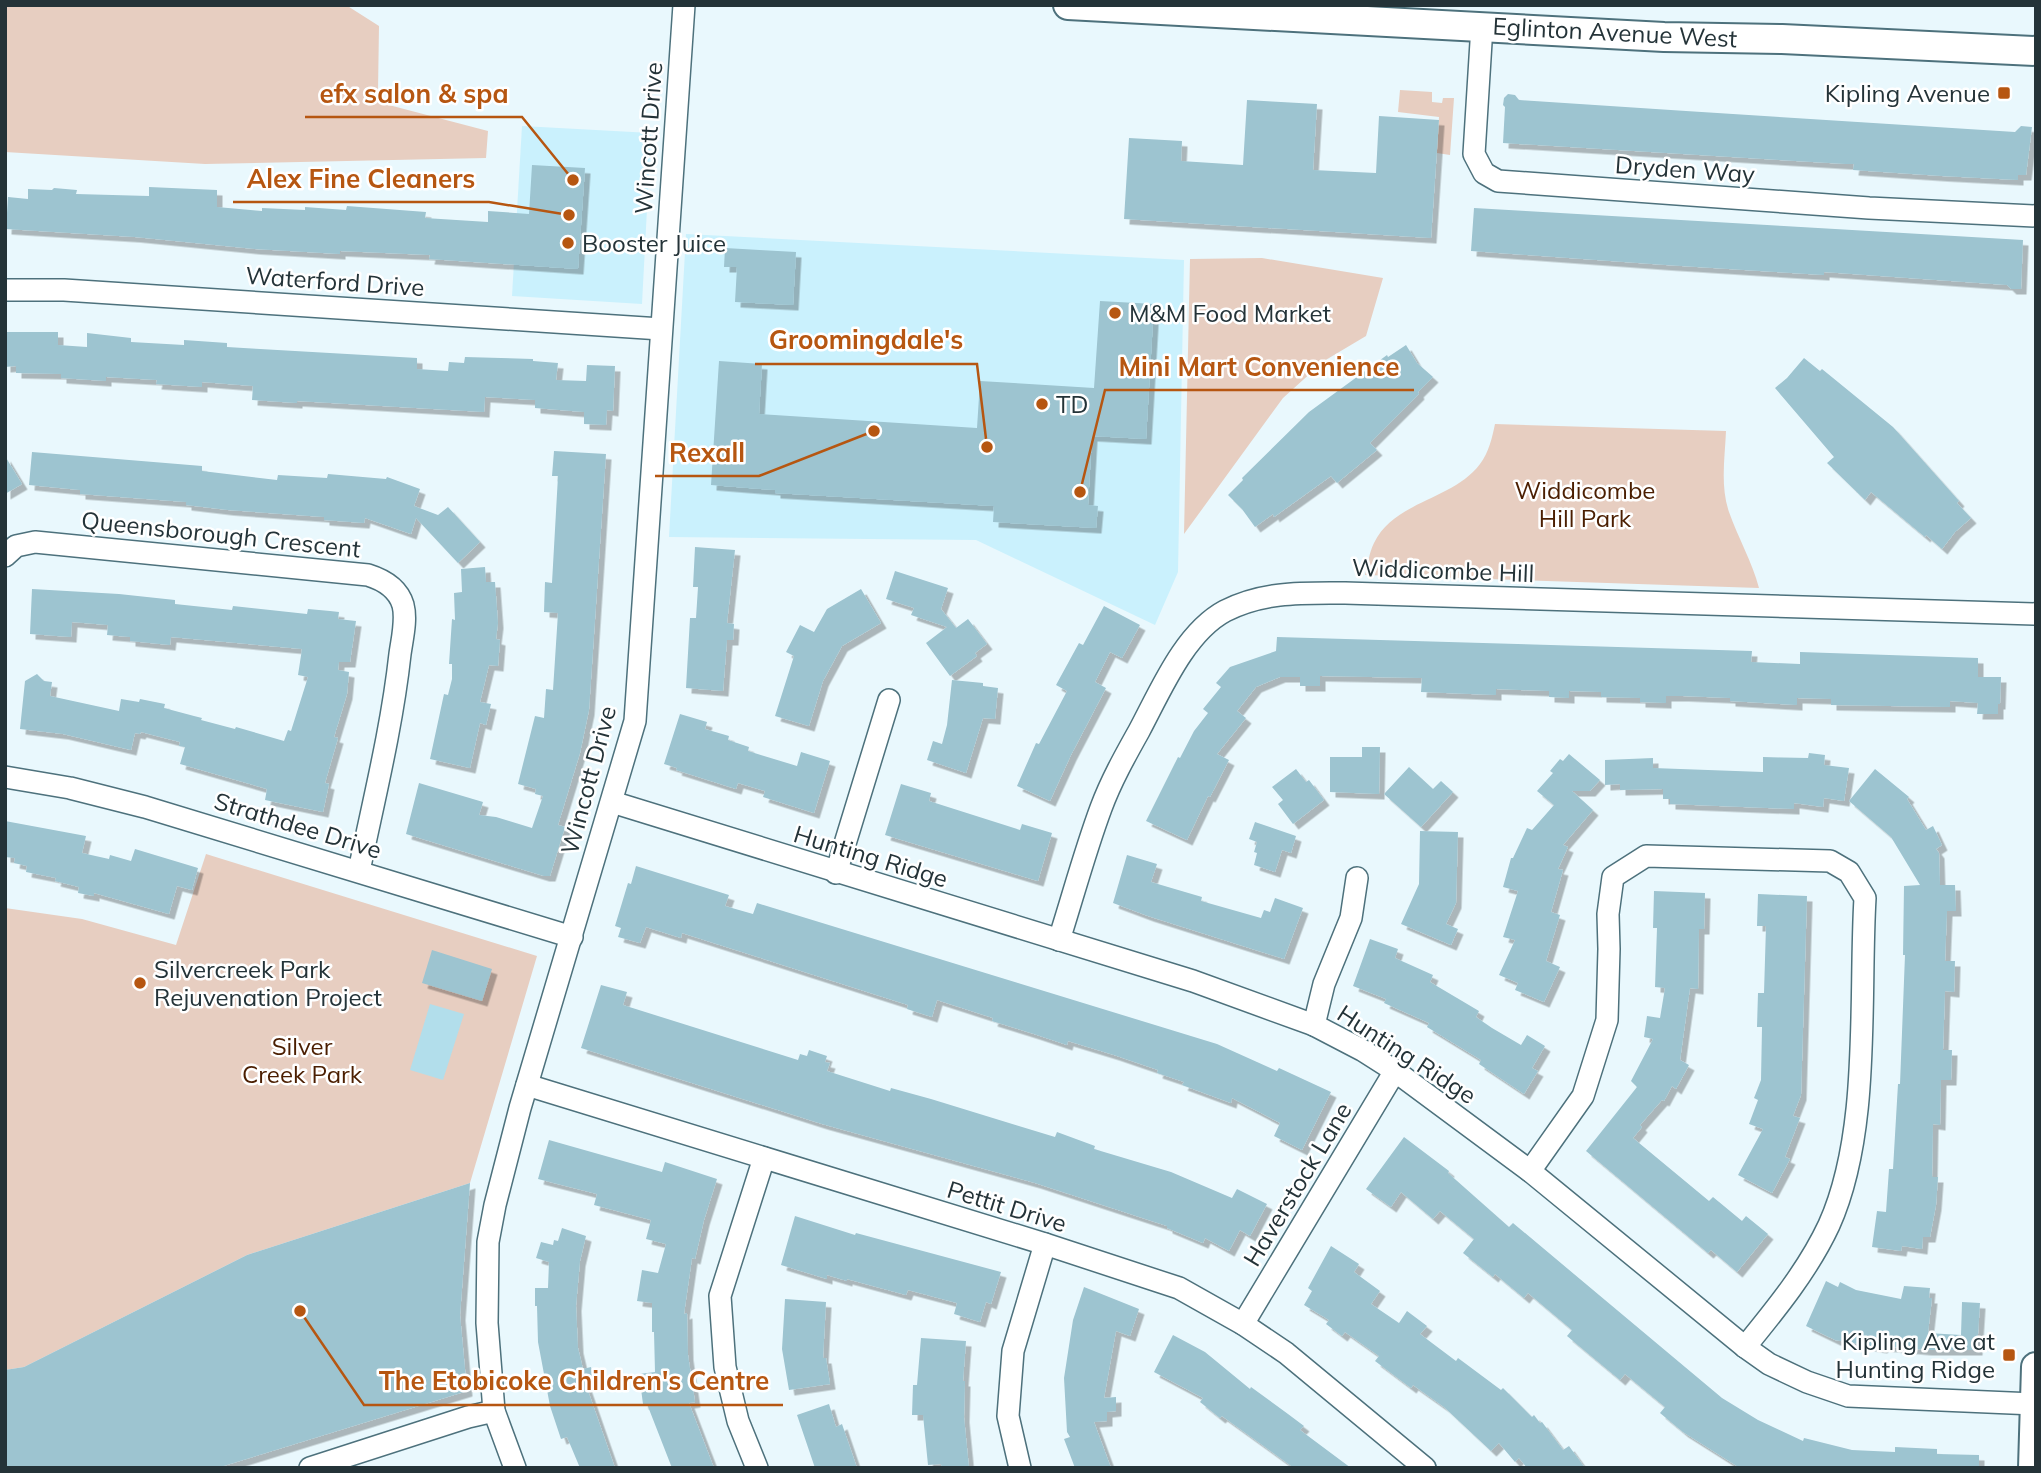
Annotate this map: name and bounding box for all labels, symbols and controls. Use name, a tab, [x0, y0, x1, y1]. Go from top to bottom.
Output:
street label: Eglinton Avenue West	[1492, 11, 1738, 53]
street label: Wincott Drive	[628, 61, 668, 215]
callout: efx salon & spa	[305, 70, 522, 117]
text: efx salon & spa	[319, 77, 509, 110]
place label: Kipling Avenue	[1825, 78, 1990, 108]
marker: Kipling Avenue	[1996, 85, 2012, 101]
street label: Dryden Way	[1614, 149, 1756, 189]
callout: Alex Fine Cleaners	[233, 155, 489, 202]
text: Alex Fine Cleaners	[247, 162, 475, 195]
place label: Booster Juice	[582, 228, 726, 258]
marker: Booster Juice	[560, 235, 576, 251]
street label: Waterford Drive	[245, 260, 425, 302]
place label: M&M Food Market	[1129, 298, 1331, 328]
marker: M&M Food Market	[1107, 305, 1123, 321]
callout: Groomingdale's	[755, 317, 977, 364]
text: Groomingdale's	[769, 323, 963, 356]
callout: Mini Mart Convenience	[1105, 343, 1414, 390]
text: Mini Mart Convenience	[1118, 350, 1400, 383]
place label: TD	[1056, 389, 1088, 419]
marker: TD	[1034, 396, 1050, 412]
callout: Rexall	[655, 429, 759, 476]
text: Rexall	[669, 436, 745, 469]
park label: Widdicombe Hill Park	[1515, 475, 1655, 533]
street label: Queensborough Crescent	[80, 504, 362, 564]
street label: Widdicombe Hill	[1351, 552, 1535, 588]
street label: Wincott Drive	[554, 703, 622, 857]
street label: Strathdee Drive	[211, 785, 385, 865]
street label: Hunting Ridge	[790, 818, 952, 894]
place label: Silvercreek Park Rejuvenation Project	[154, 954, 382, 1012]
marker: Silvercreek Park Rejuvenation Project	[132, 975, 148, 991]
street label: Hunting Ridge	[1332, 998, 1482, 1110]
park label: Silver Creek Park	[242, 1031, 363, 1089]
street label: Haverstock Lane	[1236, 1097, 1358, 1271]
street label: Pettit Drive	[944, 1174, 1070, 1238]
place label: Kipling Ave at Hunting Ridge	[1836, 1326, 1995, 1384]
marker: Kipling Ave at Hunting Ridge	[2001, 1347, 2017, 1363]
callout: The Etobicoke Children's Centre	[364, 1358, 783, 1405]
text: The Etobicoke Children's Centre	[379, 1364, 769, 1397]

